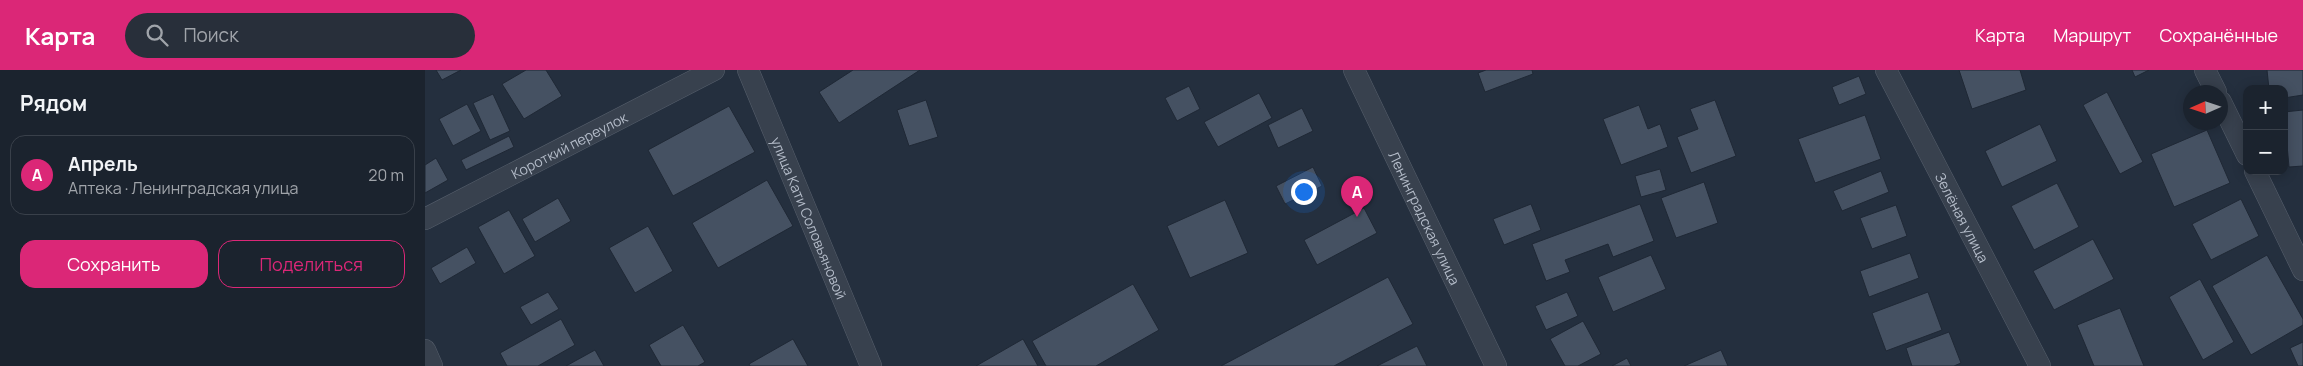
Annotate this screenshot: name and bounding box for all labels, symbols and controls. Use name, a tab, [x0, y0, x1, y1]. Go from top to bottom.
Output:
search box	[125, 13, 475, 58]
text: Карта	[25, 19, 95, 52]
icon: search	[143, 21, 171, 49]
text: Поиск	[183, 22, 239, 48]
text: Карта	[1975, 23, 2025, 47]
text: Маршрут	[2053, 23, 2131, 47]
text: Сохранённые	[2159, 23, 2278, 47]
north arrow	[2183, 85, 2228, 130]
map controls	[2243, 85, 2288, 175]
button: +	[2243, 85, 2288, 130]
text: Рядом	[20, 89, 87, 117]
street label: Короткий переулок	[508, 106, 631, 183]
button: −	[2243, 130, 2288, 175]
street label: улица Кати Соловьяновой	[767, 134, 852, 302]
street label: Ленинградская улица	[1385, 148, 1465, 288]
text: Апрель	[68, 151, 138, 177]
text: A	[32, 164, 42, 186]
text: 20 m	[368, 164, 404, 186]
street label: Зелёная улица	[1931, 169, 1994, 266]
pin: A	[1341, 176, 1373, 217]
text: Аптека · Ленинградская улица	[68, 177, 298, 199]
your location	[1291, 179, 1317, 205]
button: Сохранить	[20, 240, 208, 288]
button: Поделиться	[218, 240, 405, 288]

